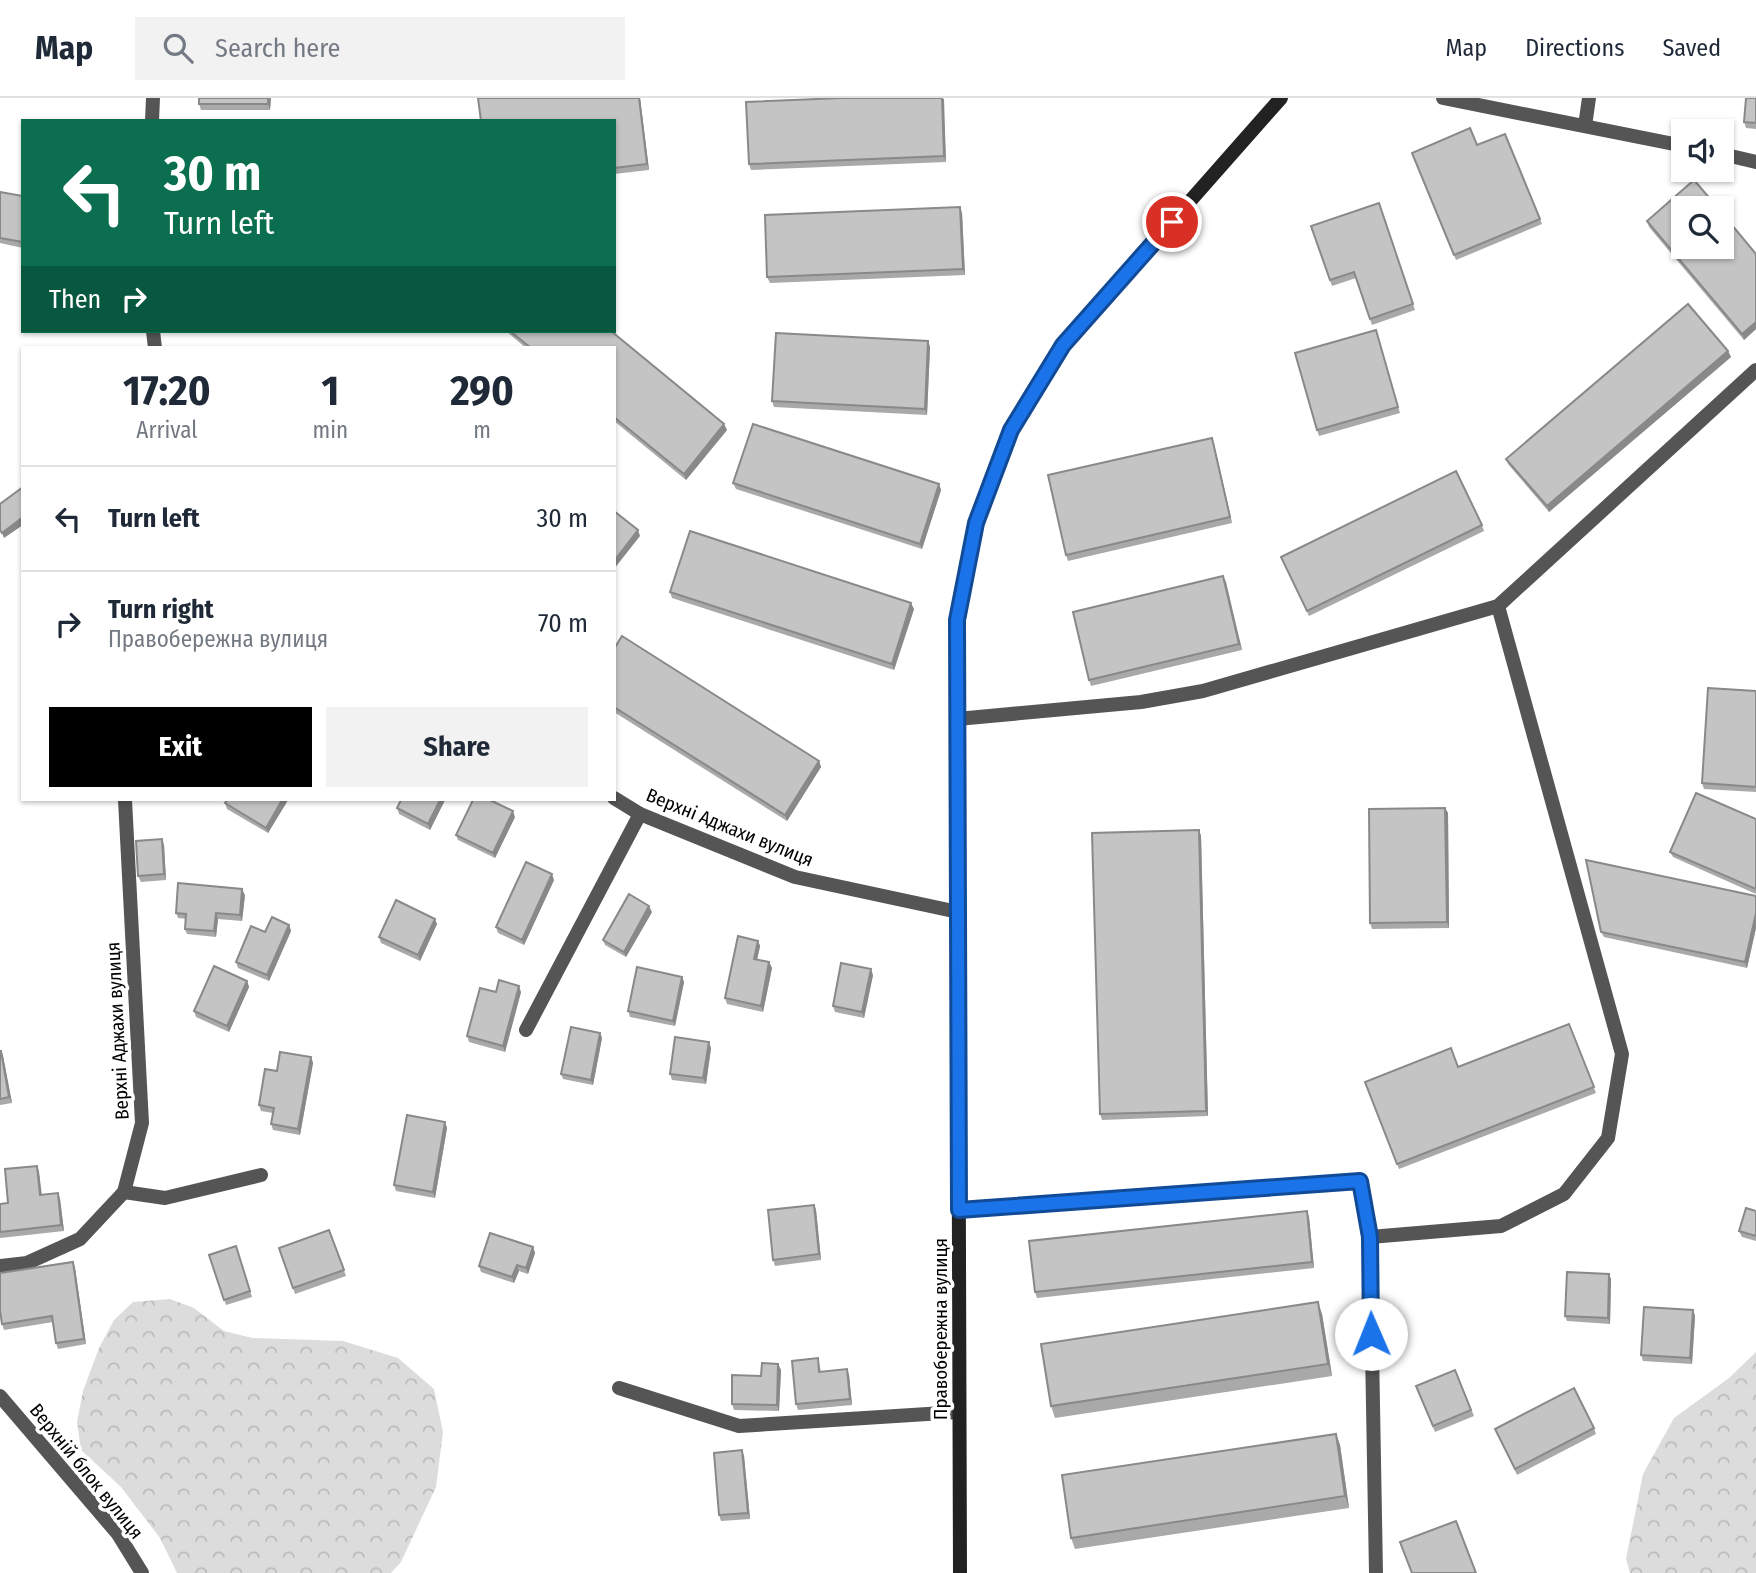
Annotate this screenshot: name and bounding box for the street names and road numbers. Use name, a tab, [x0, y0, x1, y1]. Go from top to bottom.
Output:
street label: Верхні Аджахи вулиця	[643, 783, 817, 871]
street label: Верхні Аджахи вулиця	[101, 941, 134, 1121]
street label: Правобережна вулиця	[929, 1238, 952, 1420]
street label: Верхній блок вулиця	[25, 1399, 148, 1544]

